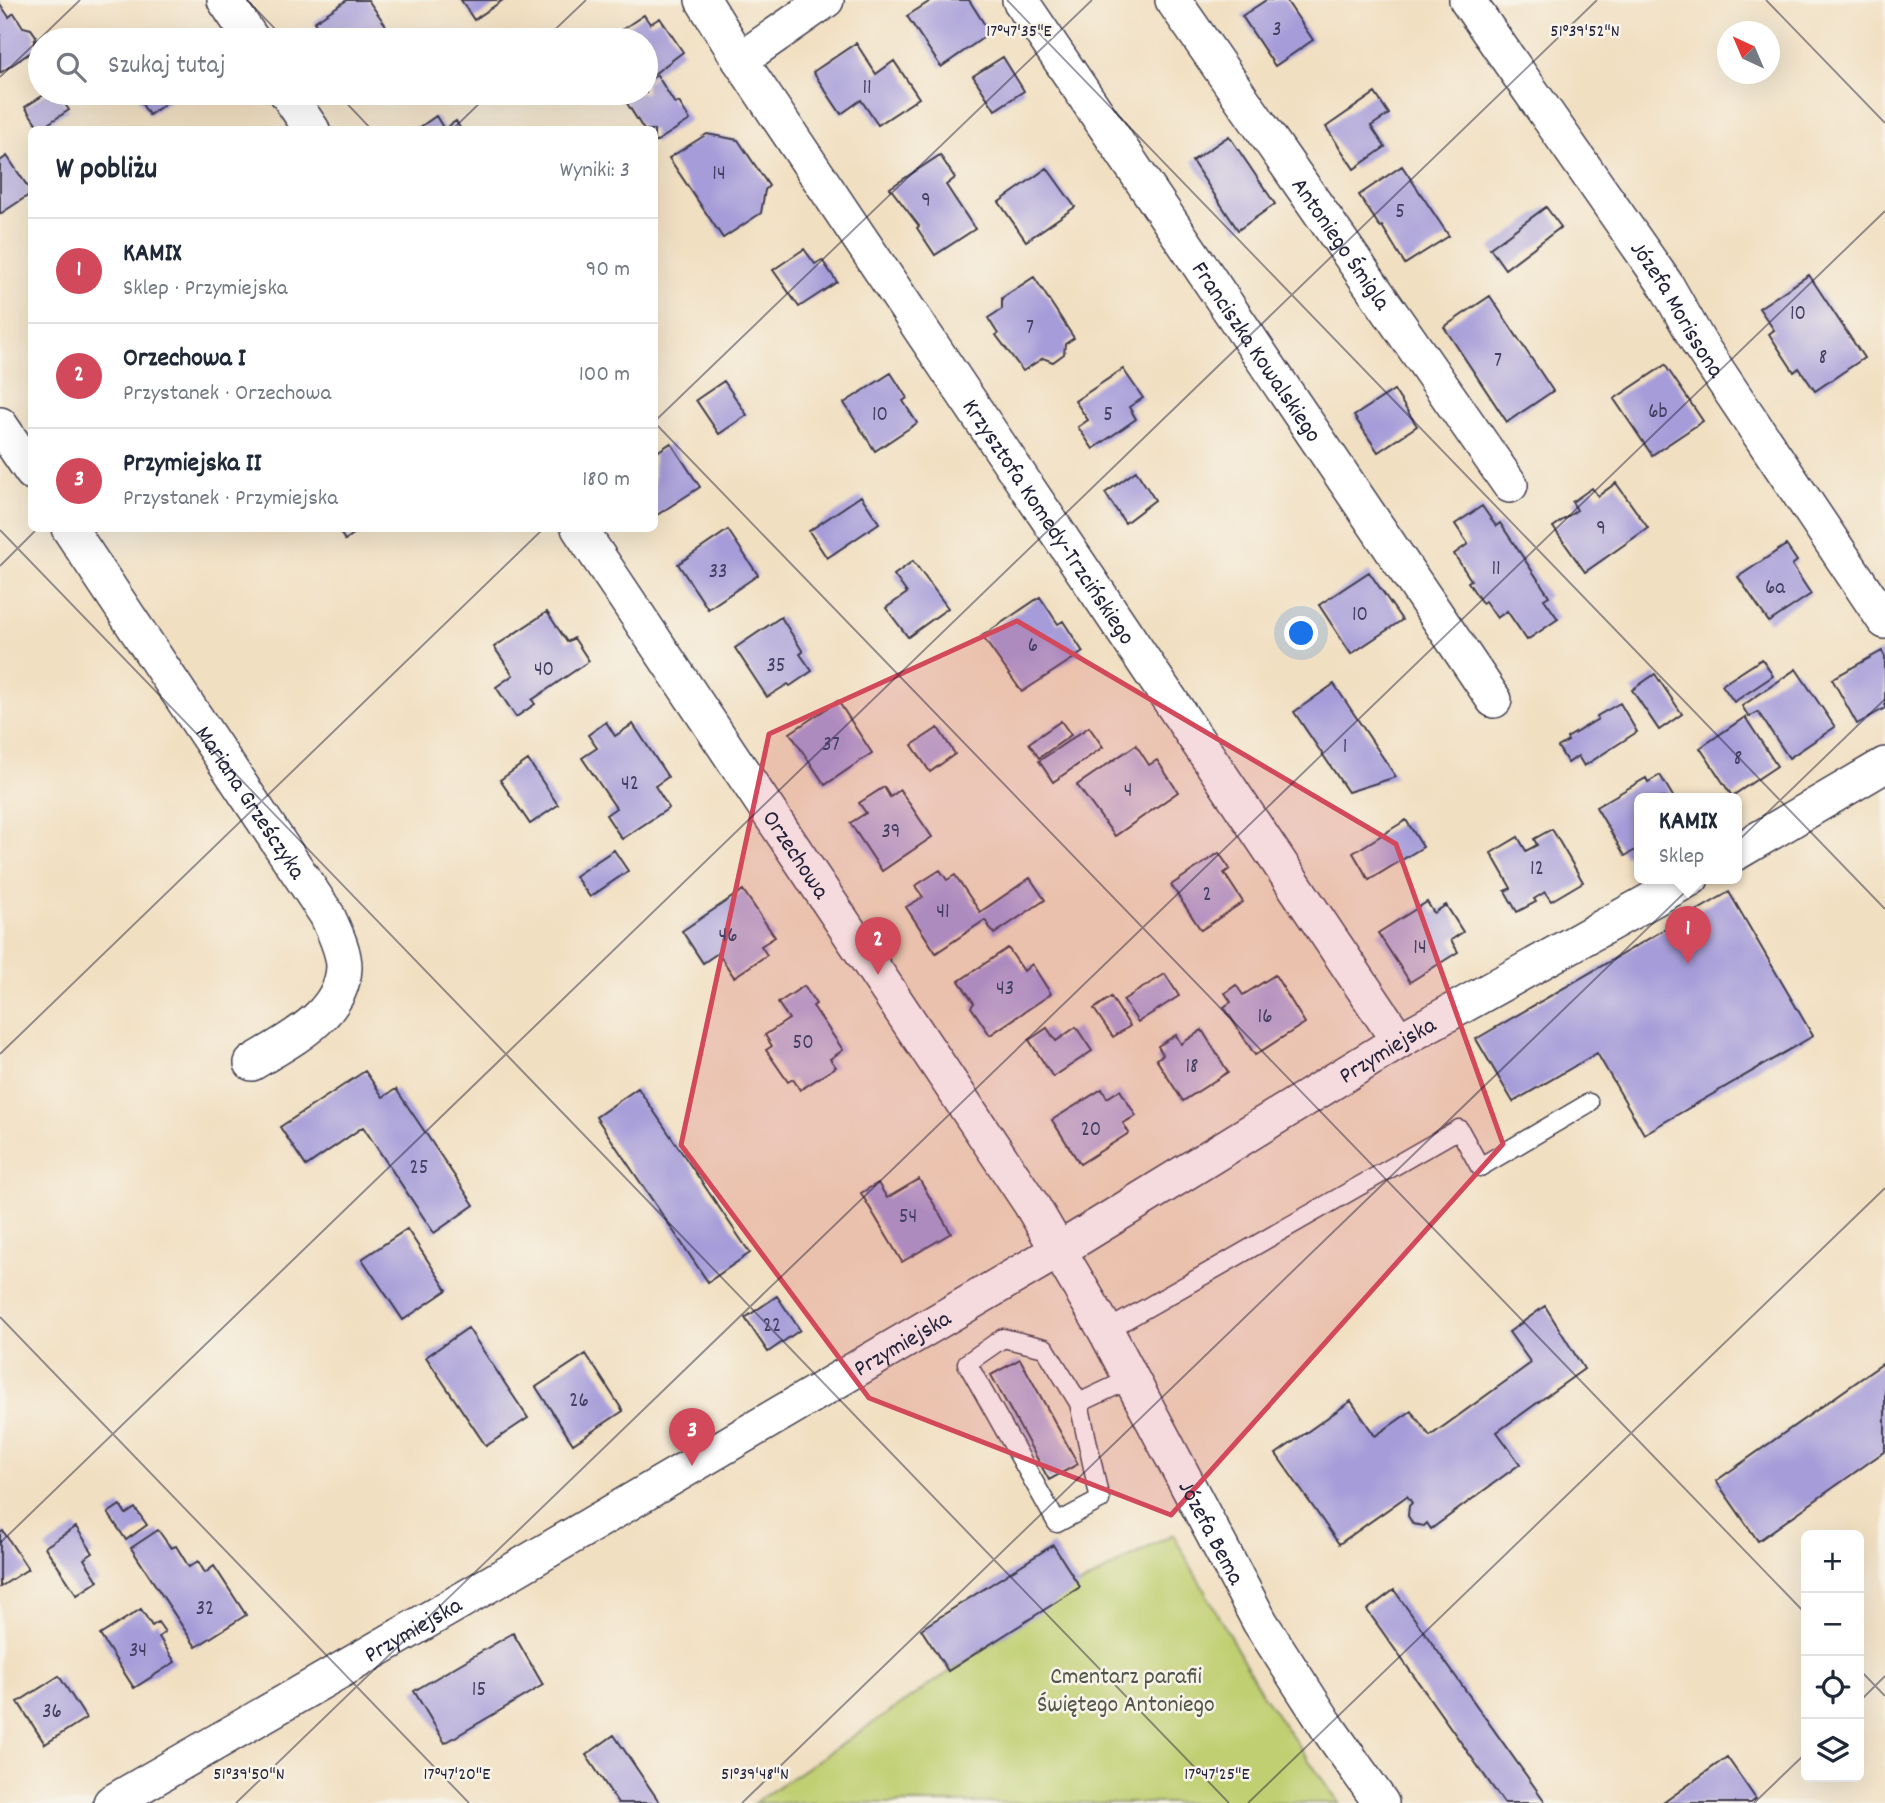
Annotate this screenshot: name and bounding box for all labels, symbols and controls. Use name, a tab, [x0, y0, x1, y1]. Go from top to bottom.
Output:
house number: 3	[1272, 16, 1282, 46]
text: 17°47'35"E	[986, 20, 1052, 45]
text: 51°39'52"N	[1550, 20, 1620, 45]
north arrow	[1717, 21, 1780, 84]
search box	[28, 28, 658, 105]
icon: search	[52, 48, 90, 86]
text: Szukaj tutaj	[108, 48, 226, 85]
house number: 11	[862, 74, 872, 104]
text: W pobliżu	[56, 150, 157, 193]
text: Wyniki: 3	[560, 155, 630, 188]
house number: 14	[712, 160, 726, 190]
street label: Antoniego Śmigla	[1281, 172, 1398, 319]
house number: 9	[921, 187, 931, 217]
house number: 5	[1395, 198, 1405, 228]
street label: Józefa Morissona	[1620, 235, 1732, 386]
text: KAMIX	[123, 236, 182, 273]
text: 1	[76, 254, 82, 287]
text: 90 m	[586, 254, 630, 287]
street label: Franciszka Kowalskiego	[1182, 255, 1329, 450]
text: Sklep · Przymiejska	[123, 273, 288, 306]
house number: 10	[1790, 300, 1806, 330]
house number: 7	[1026, 314, 1034, 344]
text: Orzechowa I	[123, 341, 246, 378]
house number: 8	[1819, 344, 1827, 374]
house number: 7	[1494, 347, 1502, 377]
text: 2	[74, 359, 84, 392]
text: 100 m	[579, 359, 630, 392]
text: Przystanek · Orzechowa	[123, 378, 331, 411]
street label: Krzysztofa Komedy-Trzcińskiego	[952, 393, 1142, 653]
house number: 6b	[1648, 398, 1668, 428]
house number: 10	[872, 401, 888, 431]
house number: 5	[1103, 401, 1113, 431]
text: Przymiejska II	[123, 446, 262, 483]
text: 3	[74, 464, 84, 497]
text: 180 m	[582, 464, 630, 497]
text: Przystanek · Przymiejska	[123, 483, 338, 516]
house number: 9	[1596, 515, 1606, 545]
house number: 11	[1491, 555, 1501, 585]
house number: 33	[709, 558, 727, 588]
house number: 6a	[1765, 574, 1786, 604]
house number: 10	[1352, 601, 1368, 631]
your location	[1284, 616, 1318, 650]
house number: 6	[1028, 632, 1038, 662]
house number: 35	[766, 652, 786, 682]
house number: 40	[534, 656, 554, 686]
street label: Mariana Grześczyka	[185, 720, 313, 888]
house number: 37	[822, 731, 840, 761]
house number: 1	[1343, 733, 1347, 763]
house number: 8	[1734, 745, 1742, 775]
house number: 42	[621, 770, 639, 800]
house number: 4	[1124, 777, 1132, 807]
popup	[1634, 793, 1742, 884]
street label: Orzechowa	[752, 804, 837, 907]
text: KAMIX	[1659, 804, 1717, 841]
house number: 39	[882, 818, 900, 848]
text: Sklep	[1659, 841, 1704, 874]
house number: 12	[1530, 855, 1544, 885]
house number: 2	[1202, 881, 1212, 911]
house number: 41	[936, 898, 950, 928]
pin: 1	[1665, 906, 1711, 964]
pin: 2	[855, 917, 901, 975]
house number: 46	[718, 922, 738, 952]
house number: 14	[1413, 934, 1427, 964]
house number: 43	[996, 975, 1014, 1005]
house number: 16	[1258, 1003, 1272, 1033]
street label: Przymiejska	[1333, 1009, 1444, 1094]
house number: 50	[792, 1029, 814, 1059]
house number: 18	[1185, 1053, 1199, 1083]
house number: 20	[1081, 1116, 1101, 1146]
house number: 25	[410, 1154, 428, 1184]
house number: 54	[899, 1203, 917, 1233]
street label: Przymiejska	[848, 1303, 959, 1387]
house number: 22	[763, 1312, 781, 1342]
house number: 26	[569, 1387, 589, 1417]
pin: 3	[669, 1408, 715, 1466]
street label: Józefa Bema	[1168, 1475, 1252, 1592]
map controls	[1801, 1530, 1864, 1782]
button: +	[1801, 1530, 1864, 1593]
street label: Przymiejska	[359, 1589, 470, 1673]
button: −	[1801, 1593, 1864, 1656]
house number: 32	[196, 1595, 214, 1625]
house number: 34	[129, 1637, 147, 1667]
button: locate	[1801, 1656, 1864, 1719]
park label: Cmentarz parafii Świętego Antoniego	[1037, 1661, 1215, 1723]
house number: 15	[472, 1676, 486, 1706]
house number: 36	[42, 1698, 62, 1728]
button: layers	[1801, 1719, 1864, 1782]
text: 51°39'50"N	[213, 1763, 285, 1788]
text: 17°47'20"E	[424, 1763, 490, 1788]
text: 51°39'48"N	[721, 1763, 789, 1788]
text: 17°47'25"E	[1184, 1763, 1250, 1788]

